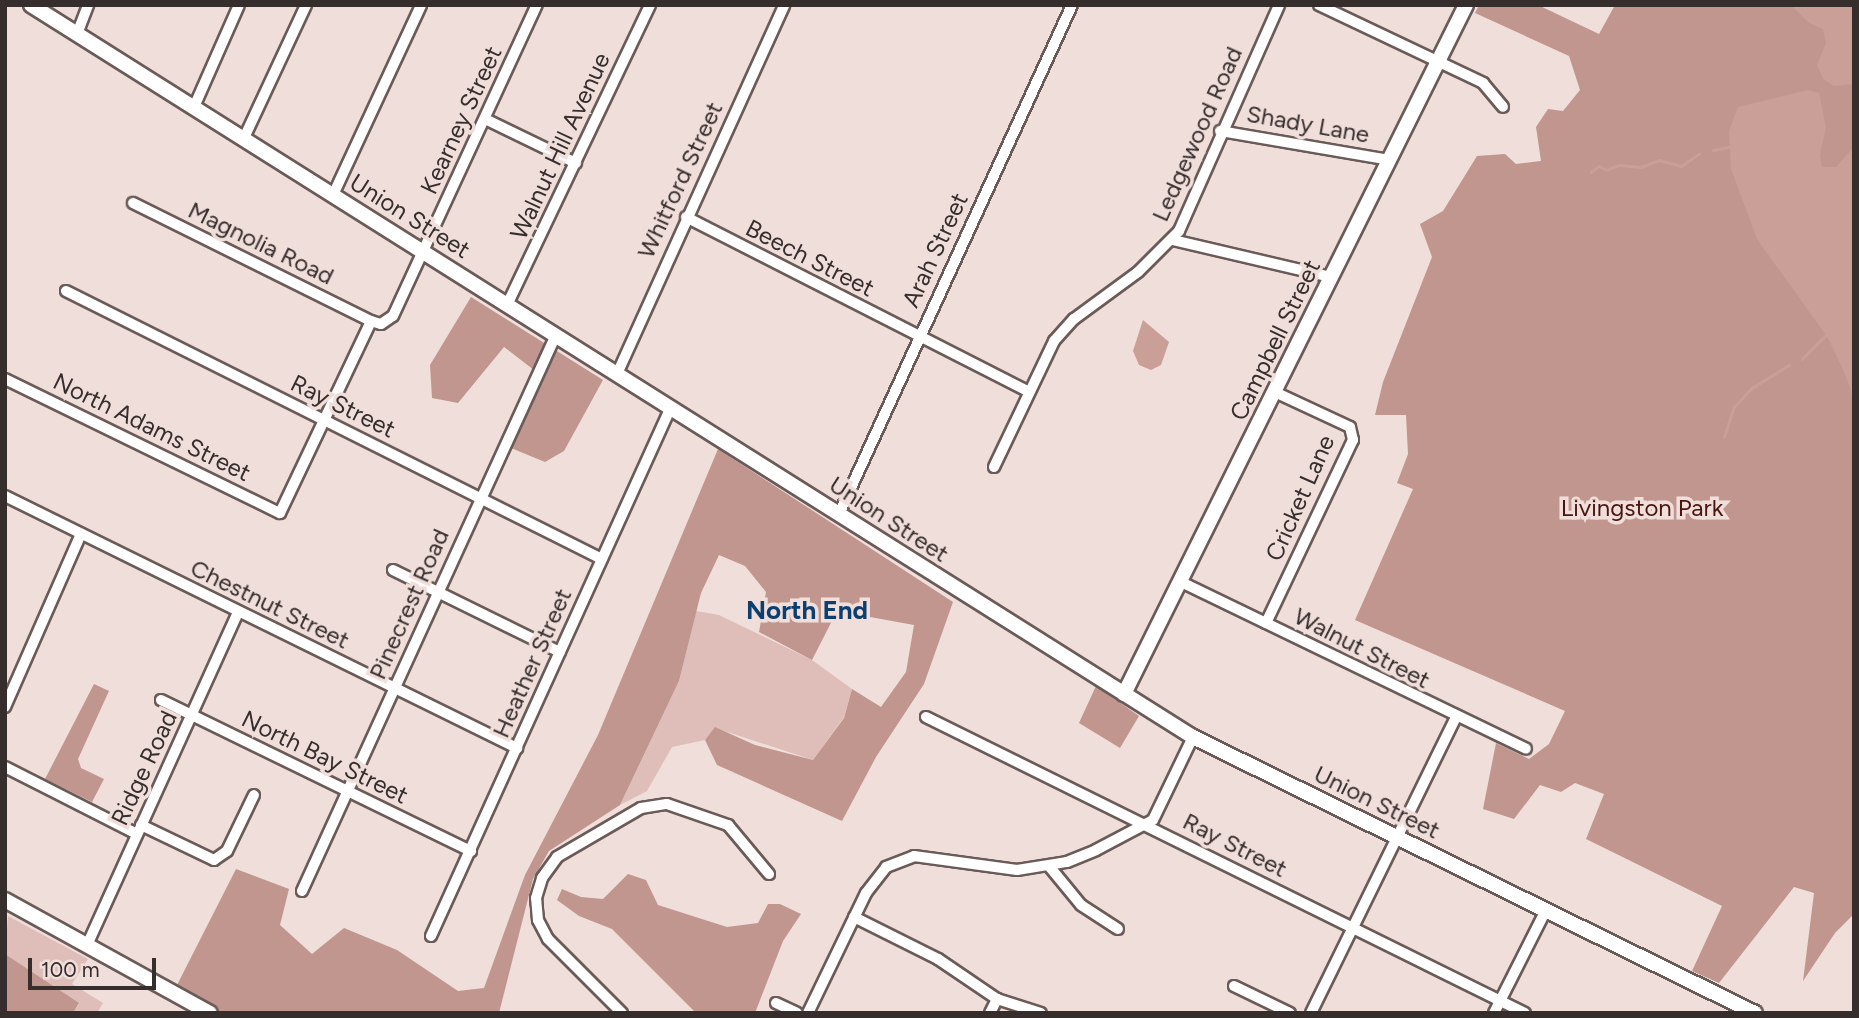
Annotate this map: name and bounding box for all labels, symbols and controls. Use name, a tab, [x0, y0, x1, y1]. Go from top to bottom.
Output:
street label: Kearney Street	[414, 41, 508, 199]
street label: Ledgewood Road	[1146, 42, 1248, 226]
street label: Walnut Hill Avenue	[504, 48, 616, 244]
street label: Whitford Street	[631, 97, 729, 263]
street label: Shady Lane	[1244, 99, 1372, 149]
street label: Union Street	[345, 168, 475, 264]
street label: Arah Street	[896, 188, 974, 312]
street label: Magnolia Road	[184, 195, 338, 291]
street label: Beech Street	[741, 213, 879, 303]
street label: Campbell Street	[1224, 255, 1326, 425]
street label: North Adams Street	[49, 367, 255, 487]
street label: Ray Street	[286, 368, 400, 444]
street label: Cricket Lane	[1259, 431, 1341, 565]
street label: Union Street	[824, 470, 954, 568]
park label: Livingston Park	[1561, 494, 1723, 522]
street label: Pinecrest Road	[363, 524, 455, 684]
street label: Chestnut Street	[186, 553, 354, 655]
street label: Heather Street	[486, 584, 578, 742]
district label: North End	[746, 595, 868, 627]
street label: Walnut Street	[1289, 601, 1435, 695]
street label: North Bay Street	[237, 704, 413, 810]
street label: Ridge Road	[105, 706, 183, 830]
street label: Union Street	[1309, 759, 1445, 845]
street label: Ray Street	[1178, 807, 1292, 883]
scale bar	[32, 944, 159, 988]
text: 100 m	[41, 957, 100, 982]

